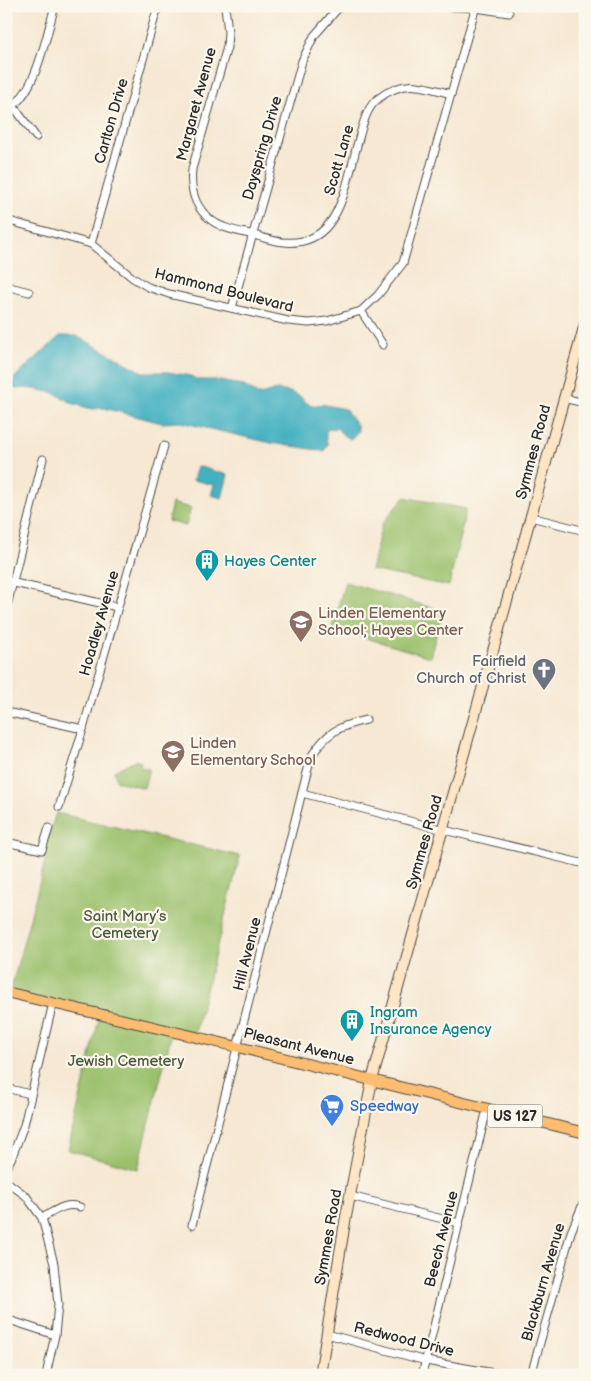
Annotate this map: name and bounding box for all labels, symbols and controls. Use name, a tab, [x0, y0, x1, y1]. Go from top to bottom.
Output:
street label: Margaret Avenue	[172, 45, 221, 163]
street label: Carlton Drive	[90, 76, 133, 166]
street label: Dayspring Drive	[239, 94, 286, 202]
street label: Scott Lane	[320, 122, 359, 198]
street label: Hammond Boulevard	[153, 264, 295, 317]
street label: Symmes Road	[512, 403, 555, 502]
building icon: Hayes Center	[194, 548, 220, 582]
place label: Hayes Center	[224, 552, 317, 571]
street label: Hoadley Avenue	[75, 568, 124, 678]
place label: Linden Elementary School; Hayes Center	[318, 604, 464, 640]
school or university icon: Linden Elementary School; Hayes Center	[288, 609, 314, 643]
place label: Fairfield Church of Christ	[416, 652, 526, 688]
church icon: Fairfield Church of Christ	[531, 657, 557, 691]
place label: Linden Elementary School	[190, 734, 316, 770]
school or university icon: Linden Elementary School	[160, 739, 186, 773]
street label: Symmes Road	[402, 793, 447, 892]
park label: Saint Mary’s Cemetery	[84, 907, 167, 943]
street label: Hill Avenue	[229, 915, 266, 993]
place label: Ingram Insurance Agency	[370, 1003, 492, 1039]
building icon: Ingram Insurance Agency	[339, 1008, 365, 1042]
street label: Pleasant Avenue	[242, 1024, 356, 1069]
park label: Jewish Cemetery	[68, 1052, 185, 1071]
supermarket icon: Speedway	[319, 1093, 345, 1127]
place label: Speedway	[350, 1097, 419, 1116]
road number: US 127	[488, 1104, 542, 1128]
street label: Symmes Road	[311, 1188, 346, 1287]
street label: Beech Avenue	[420, 1189, 463, 1289]
street label: Blackburn Avenue	[517, 1221, 569, 1344]
street label: Redwood Drive	[352, 1318, 456, 1361]

